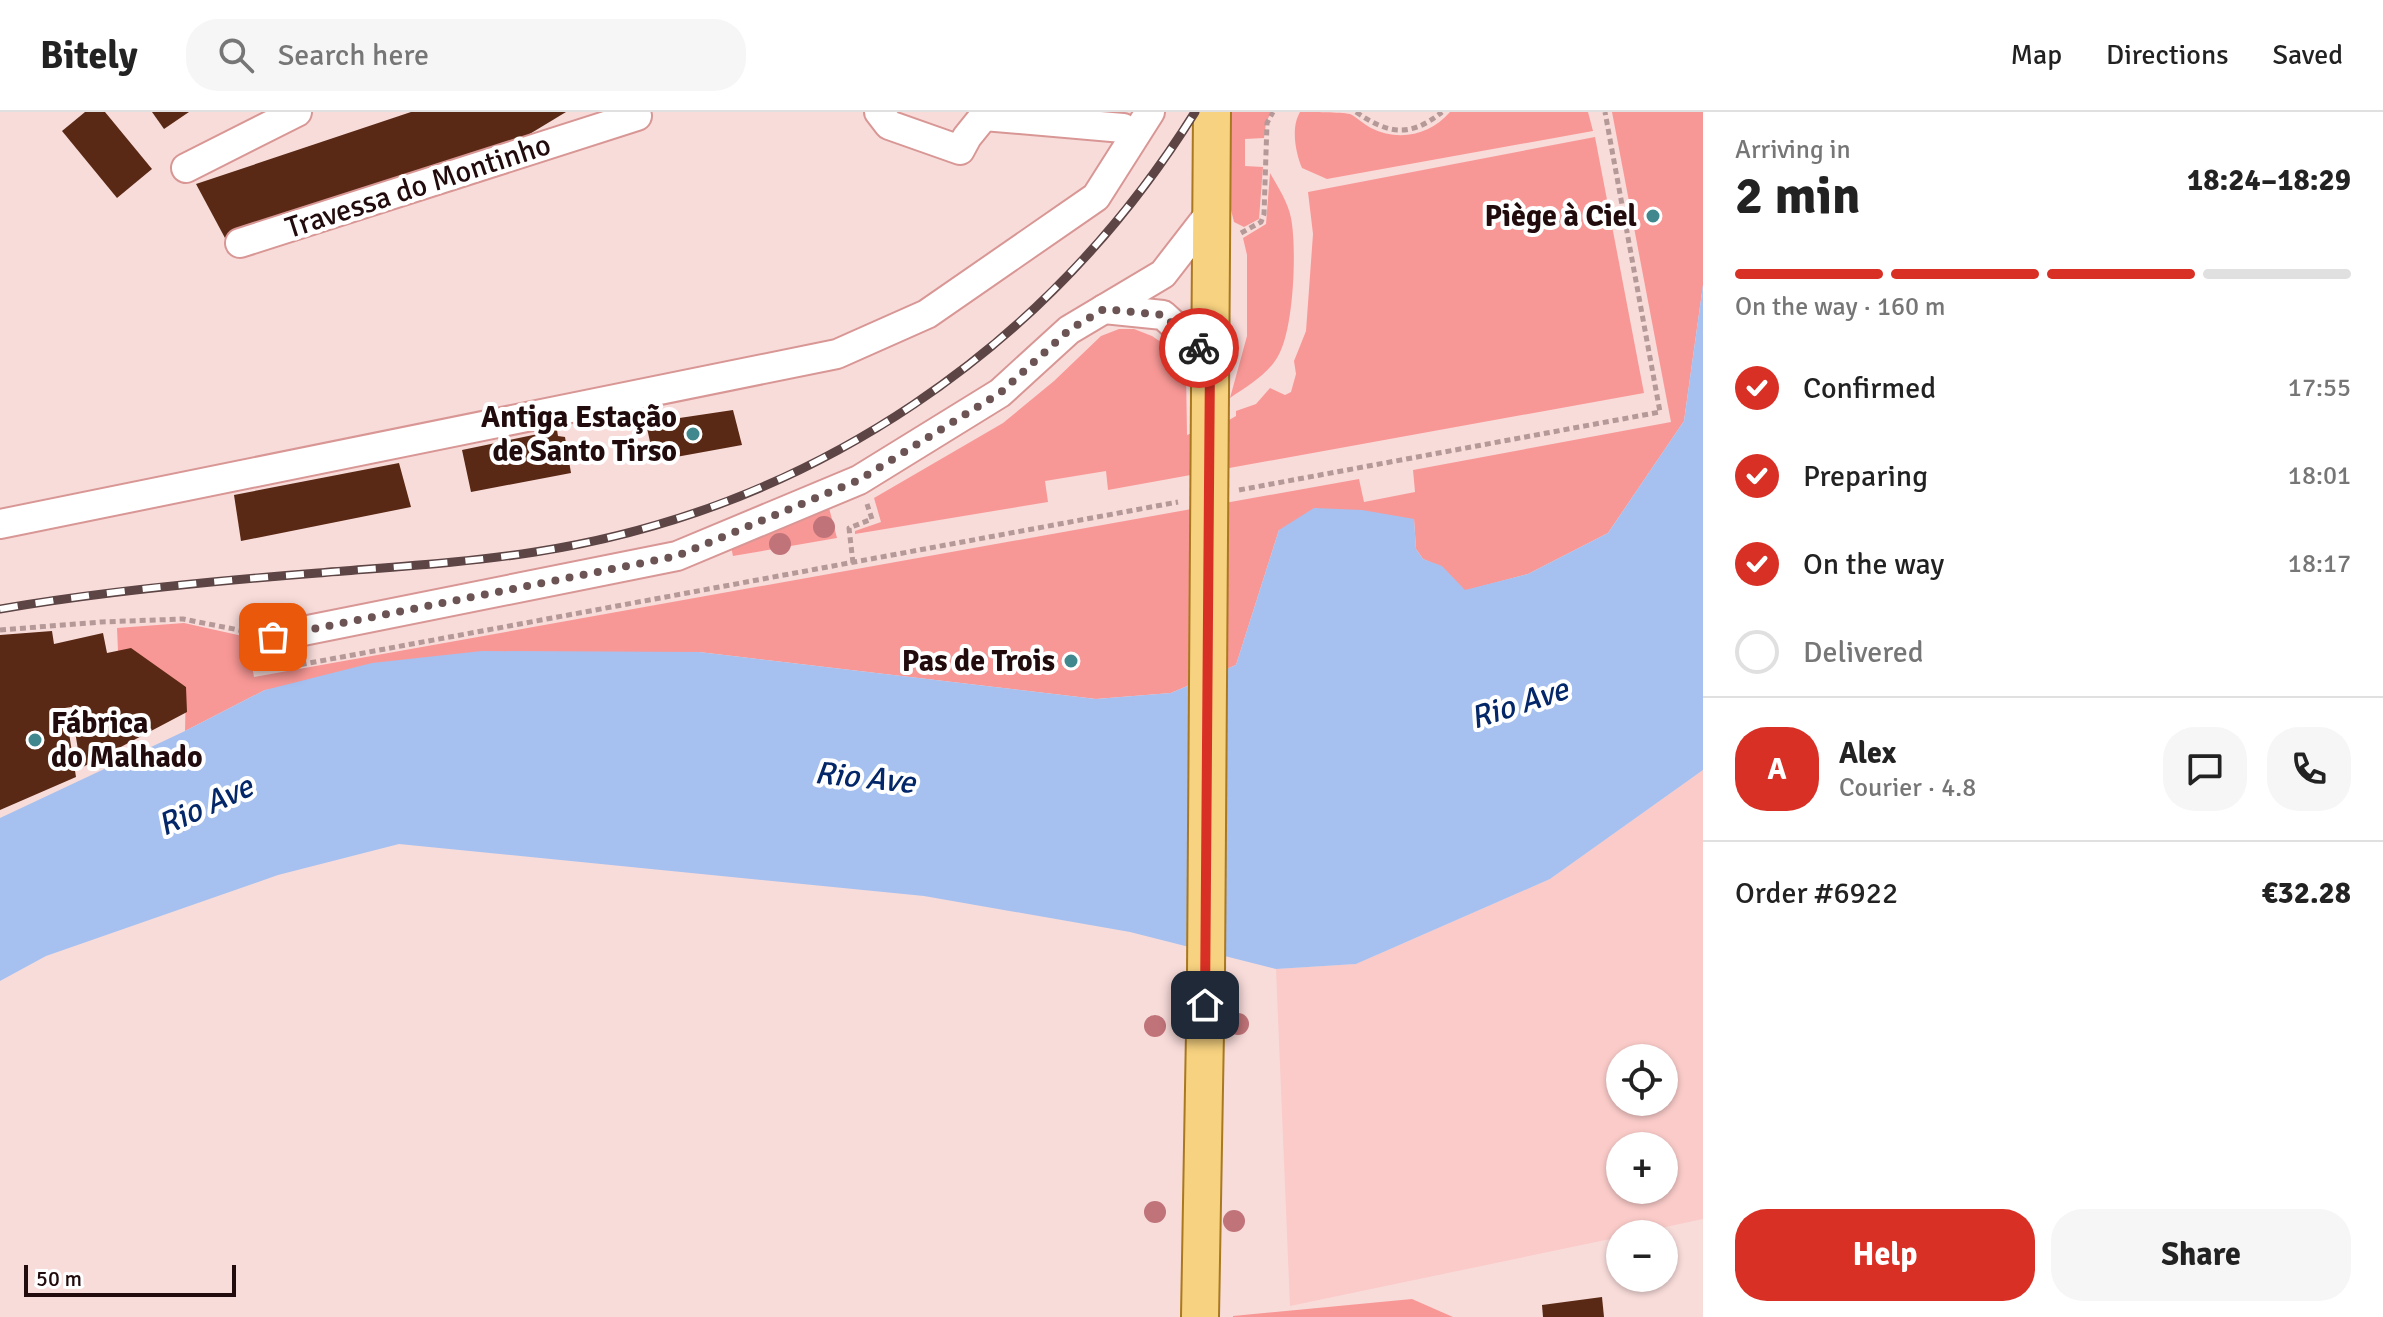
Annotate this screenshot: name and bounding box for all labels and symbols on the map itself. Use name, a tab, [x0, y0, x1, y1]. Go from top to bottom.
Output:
street label: Travessa do Montinho	[281, 126, 555, 247]
place label: Piège à Ciel	[1484, 198, 1637, 235]
marker: Piège à Ciel	[1644, 207, 1662, 225]
courier	[1159, 308, 1239, 388]
place label: Antiga Estação de Santo Tirso	[481, 399, 677, 470]
marker: Antiga Estação de Santo Tirso	[684, 425, 702, 443]
pin	[239, 603, 307, 671]
place label: Pas de Trois	[902, 643, 1055, 680]
marker: Pas de Trois	[1062, 652, 1080, 670]
water label: Rio Ave	[1465, 669, 1575, 738]
place label: Fábrica do Malhado	[51, 705, 203, 776]
marker: Fábrica do Malhado	[26, 731, 44, 749]
water label: Rio Ave	[813, 753, 919, 802]
water label: Rio Ave	[151, 766, 261, 844]
pin	[1171, 971, 1239, 1039]
scale bar	[24, 1261, 236, 1297]

